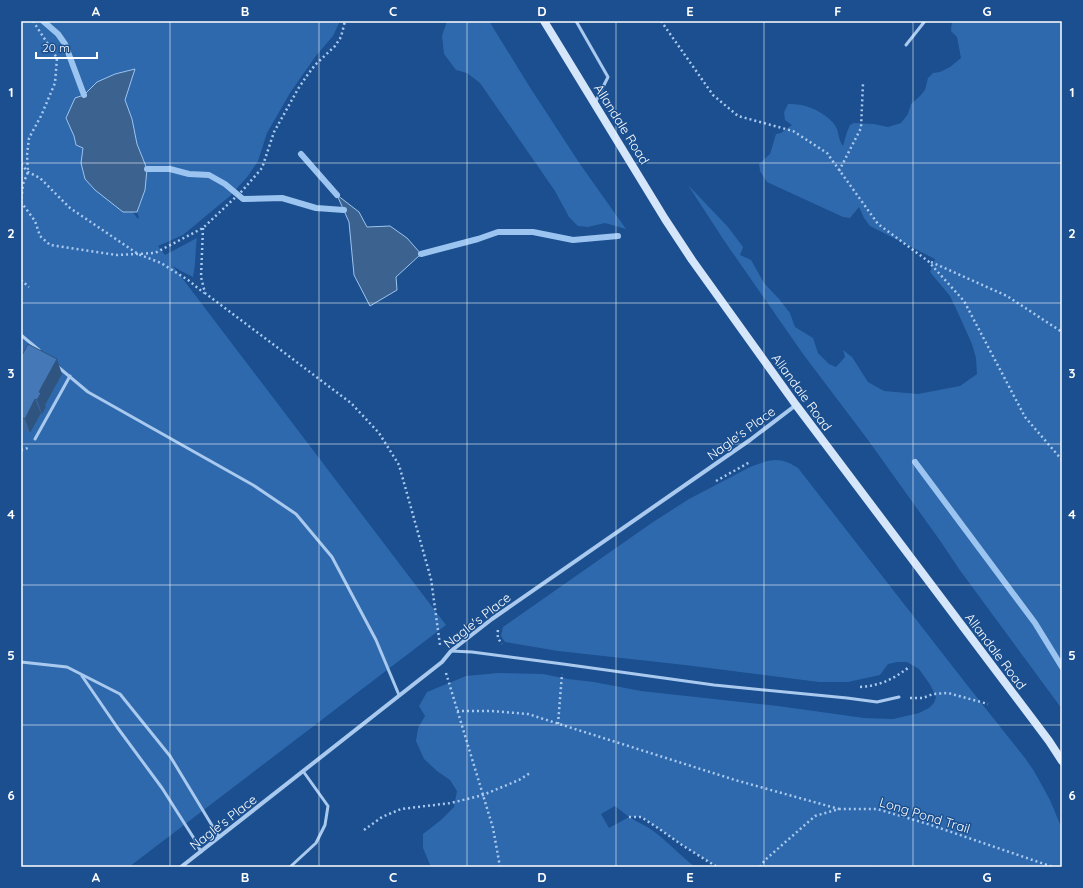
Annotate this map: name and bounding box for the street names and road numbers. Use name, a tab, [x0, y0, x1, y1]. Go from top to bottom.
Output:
street label: Allandale Road	[591, 81, 653, 167]
street label: Allandale Road	[769, 350, 835, 434]
street label: Nagle's Place	[704, 403, 778, 463]
street label: Nagle's Place	[440, 589, 514, 651]
street label: Allandale Road	[962, 610, 1030, 692]
street label: Nagle's Place	[186, 791, 260, 853]
street label: Long Pond Trail	[878, 794, 972, 836]

